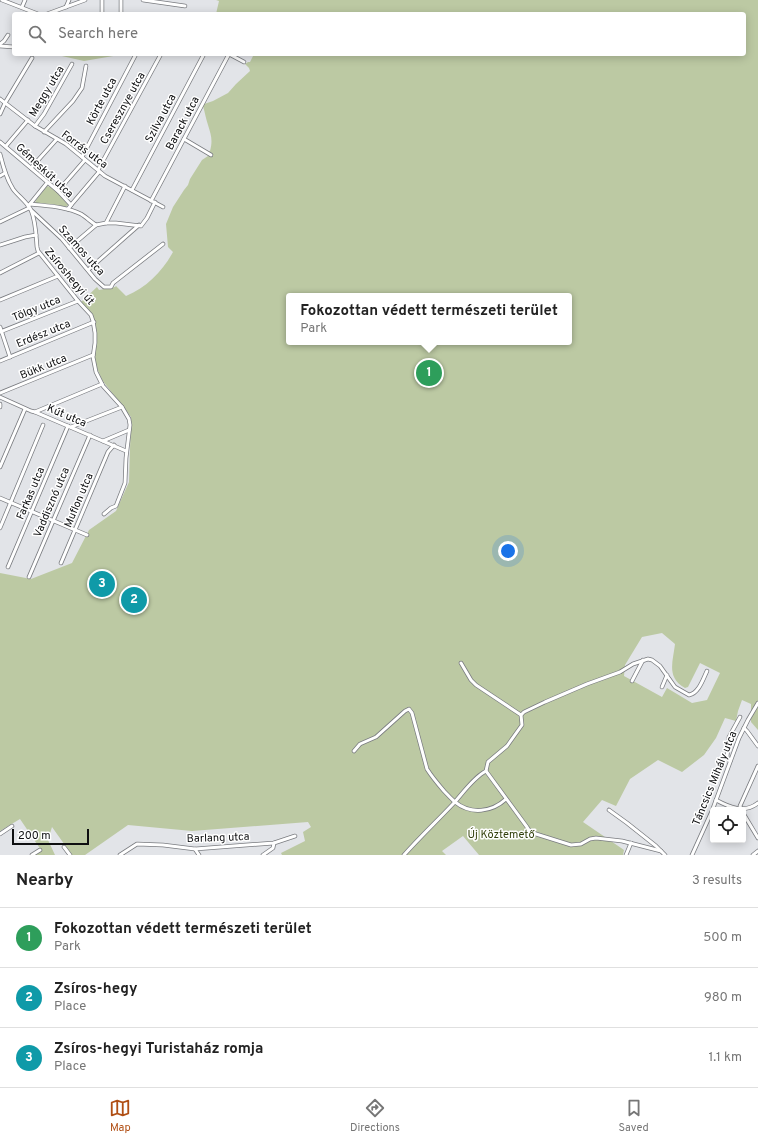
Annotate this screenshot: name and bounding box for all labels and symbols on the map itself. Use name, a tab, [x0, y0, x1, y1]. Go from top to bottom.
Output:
street label: Meggy utca	[26, 63, 68, 120]
street label: Cseresznye utca	[97, 70, 149, 147]
street label: Körte utca	[84, 75, 120, 128]
street label: Szilva utca	[142, 92, 180, 145]
street label: Barack utca	[163, 94, 203, 153]
street label: Forrás utca	[58, 128, 111, 172]
street label: Gémeskút utca	[12, 140, 76, 201]
street label: Szamos utca	[55, 223, 108, 279]
street label: Zsíroshegyi út	[41, 245, 97, 308]
street label: Tölgy utca	[10, 293, 63, 325]
street label: Erdész utca	[14, 317, 73, 351]
street label: Bükk utca	[18, 351, 69, 383]
pin: 1	[416, 358, 442, 388]
street label: Kút utca	[45, 401, 89, 431]
street label: Farkas utca	[14, 465, 48, 522]
street label: Vaddisznó utca	[31, 465, 73, 539]
street label: Muflon utca	[61, 471, 97, 530]
your location	[498, 541, 518, 561]
pin: 3	[89, 569, 115, 599]
pin: 2	[121, 585, 147, 615]
street label: Táncsics Mihály utca	[690, 729, 740, 828]
scale bar	[12, 827, 89, 846]
park label: Új Köztemető	[467, 827, 535, 842]
street label: Barlang utca	[186, 830, 250, 846]

